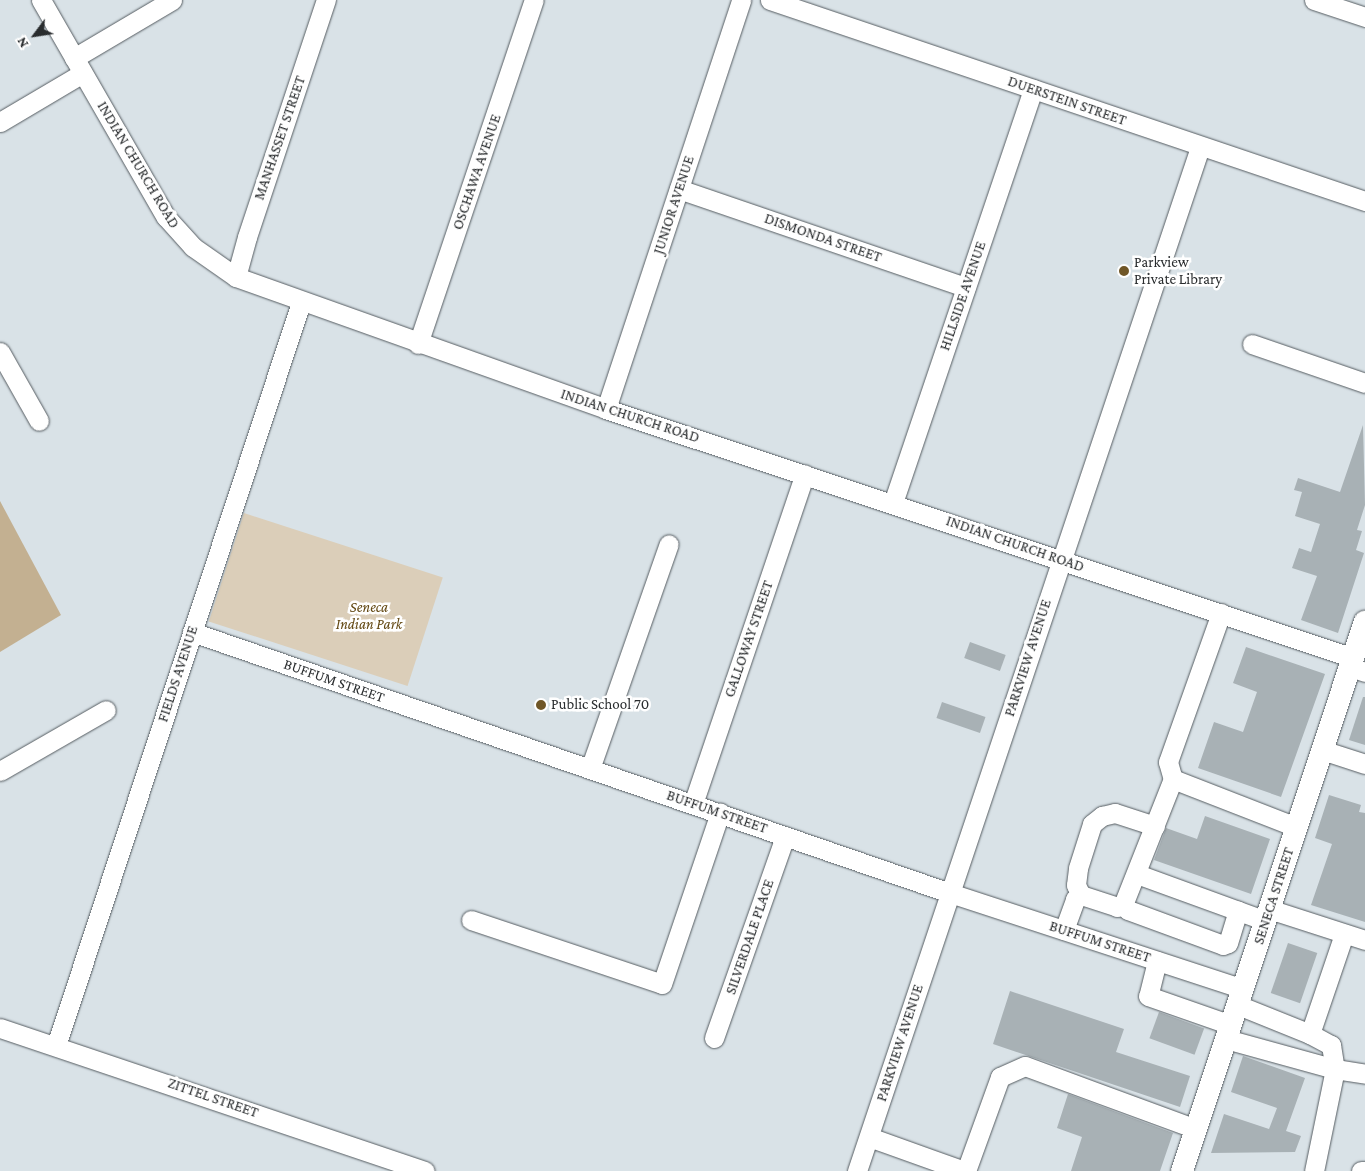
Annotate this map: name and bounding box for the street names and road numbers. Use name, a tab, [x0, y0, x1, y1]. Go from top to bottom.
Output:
street label: DUERSTEIN STREET	[1005, 72, 1129, 130]
street label: MANHASSET STREET	[250, 74, 310, 202]
street label: INDIAN CHURCH ROAD	[93, 98, 183, 232]
street label: OSCHAWA AVENUE	[449, 112, 505, 232]
street label: JUNIOR AVENUE	[650, 153, 698, 257]
street label: DISMONDA STREET	[762, 209, 884, 267]
street label: HILLSIDE AVENUE	[936, 239, 990, 353]
street label: INDIAN CHURCH ROAD	[558, 385, 702, 447]
street label: INDIAN CHURCH ROAD	[944, 512, 1086, 576]
street label: GALLOWAY STREET	[721, 578, 777, 700]
street label: PARKVIEW AVENUE	[1001, 597, 1055, 719]
street label: FIELDS AVENUE	[154, 624, 202, 724]
street label: BUFFUM STREET	[281, 655, 387, 707]
street label: BUFFUM STREET	[664, 786, 770, 838]
street label: SENECA STREET	[1250, 845, 1298, 947]
street label: SILVERDALE PLACE	[722, 877, 778, 997]
street label: BUFFUM STREET	[1047, 917, 1153, 967]
street label: PARKVIEW AVENUE	[873, 982, 927, 1104]
street label: ZITTEL STREET	[165, 1074, 261, 1122]

